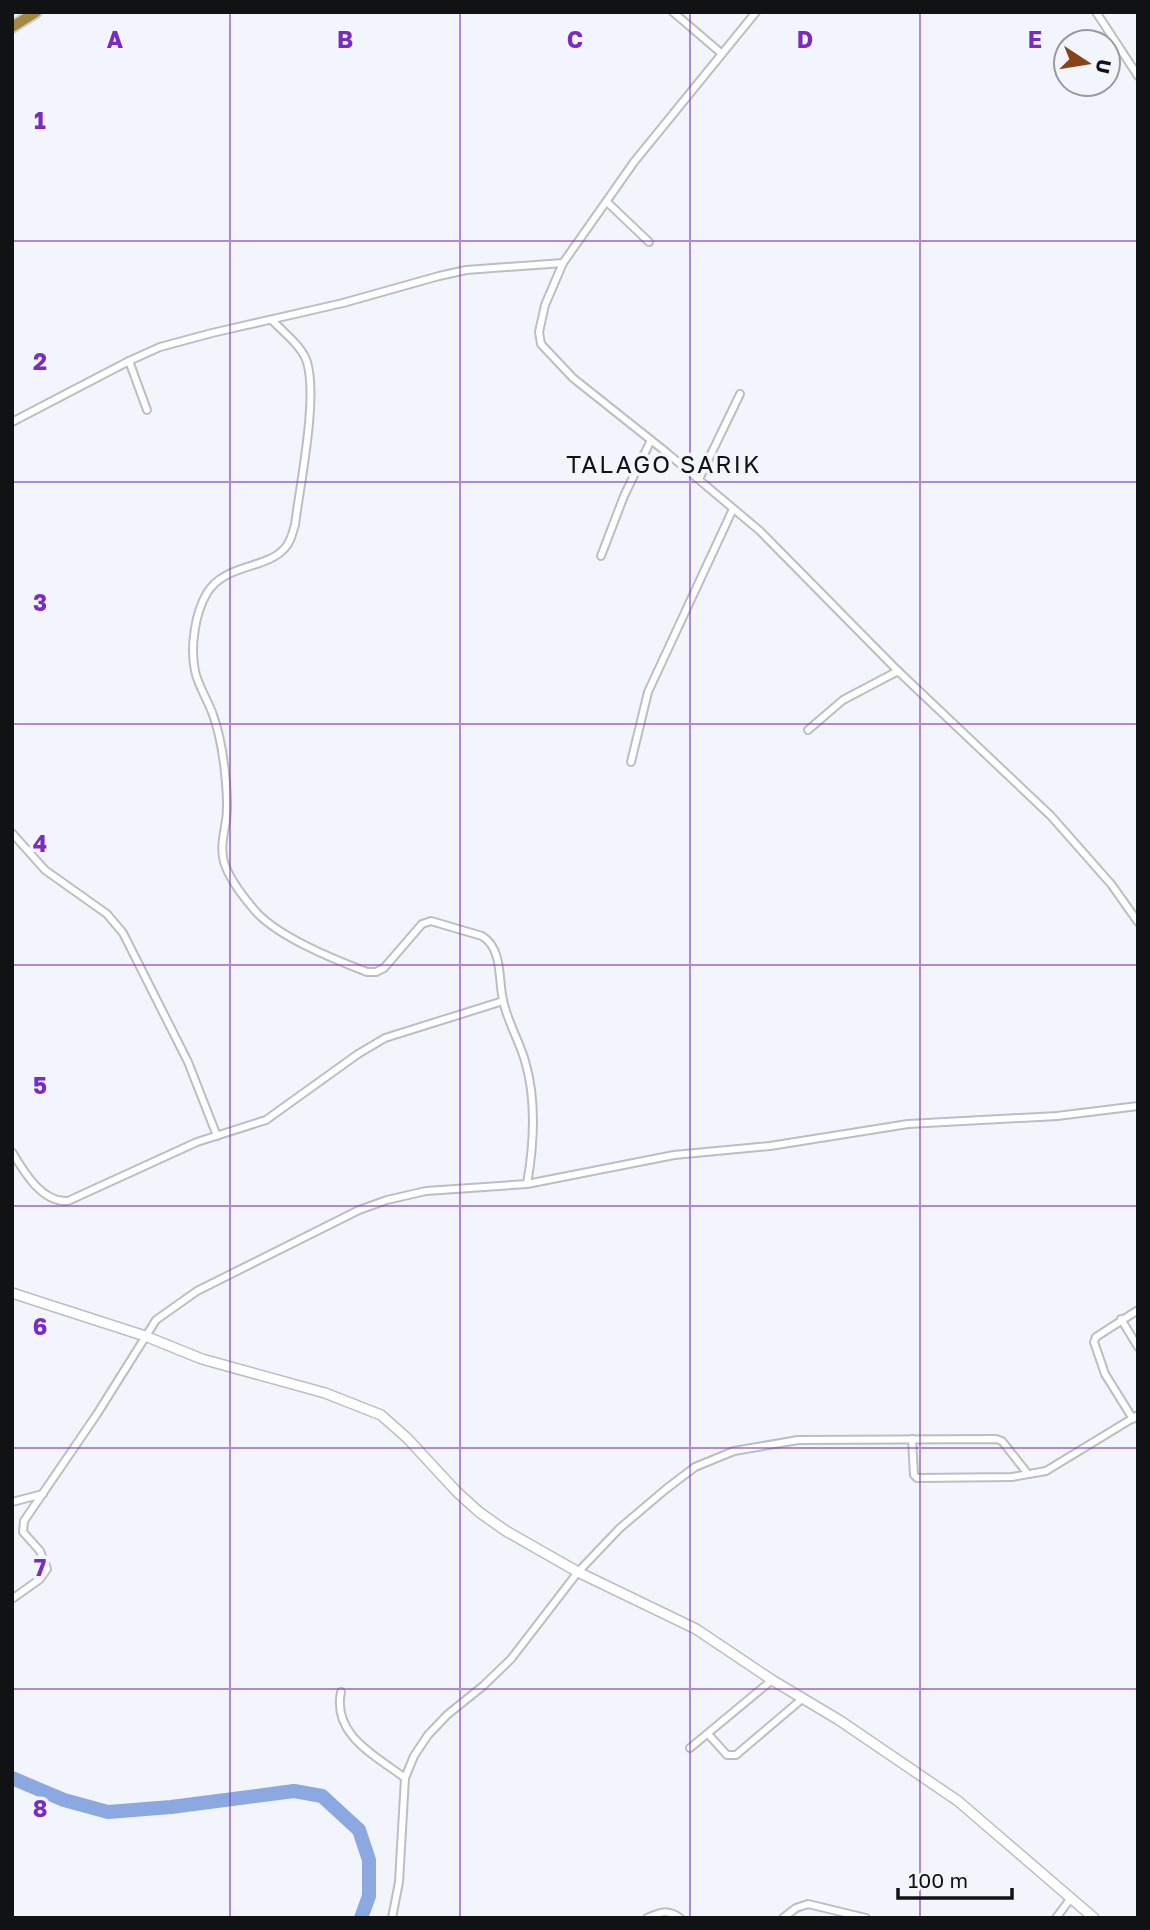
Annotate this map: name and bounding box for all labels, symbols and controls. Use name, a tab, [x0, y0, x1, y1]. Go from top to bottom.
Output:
text: A	[107, 25, 124, 53]
text: B	[337, 25, 353, 53]
text: C	[567, 25, 583, 53]
text: D	[797, 25, 813, 53]
text: E	[1028, 25, 1042, 53]
north arrow	[1052, 28, 1122, 98]
text: U	[1091, 57, 1117, 76]
text: 1	[34, 106, 46, 134]
text: 2	[33, 347, 47, 375]
district label: TALAGO SARIK	[566, 449, 762, 478]
text: 3	[33, 588, 47, 616]
text: 4	[33, 829, 47, 857]
text: 5	[33, 1071, 47, 1099]
text: 6	[33, 1312, 47, 1340]
text: 7	[34, 1553, 46, 1581]
text: 8	[33, 1794, 47, 1822]
scale bar	[898, 1856, 1012, 1900]
text: 100 m	[908, 1867, 968, 1893]

